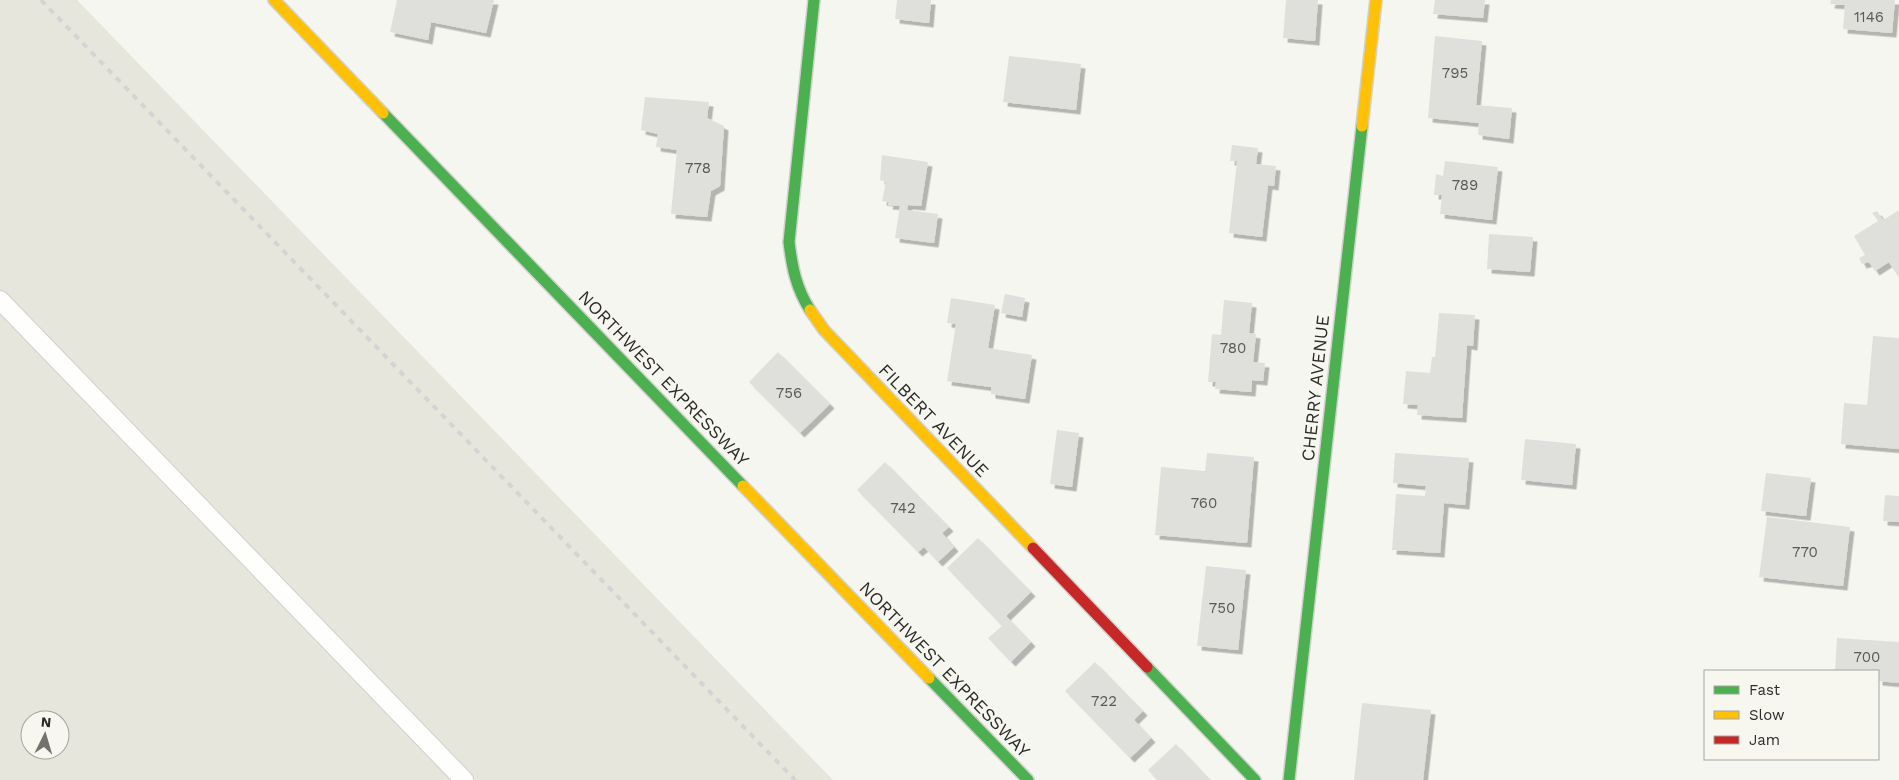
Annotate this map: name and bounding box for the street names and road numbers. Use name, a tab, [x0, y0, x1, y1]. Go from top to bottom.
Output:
street label: NORTHWEST EXPRESSWAY	[574, 286, 754, 471]
street label: CHERRY AVENUE	[1297, 314, 1333, 462]
street label: FILBERT AVENUE	[875, 359, 993, 481]
street label: NORTHWEST EXPRESSWAY	[855, 577, 1035, 762]

